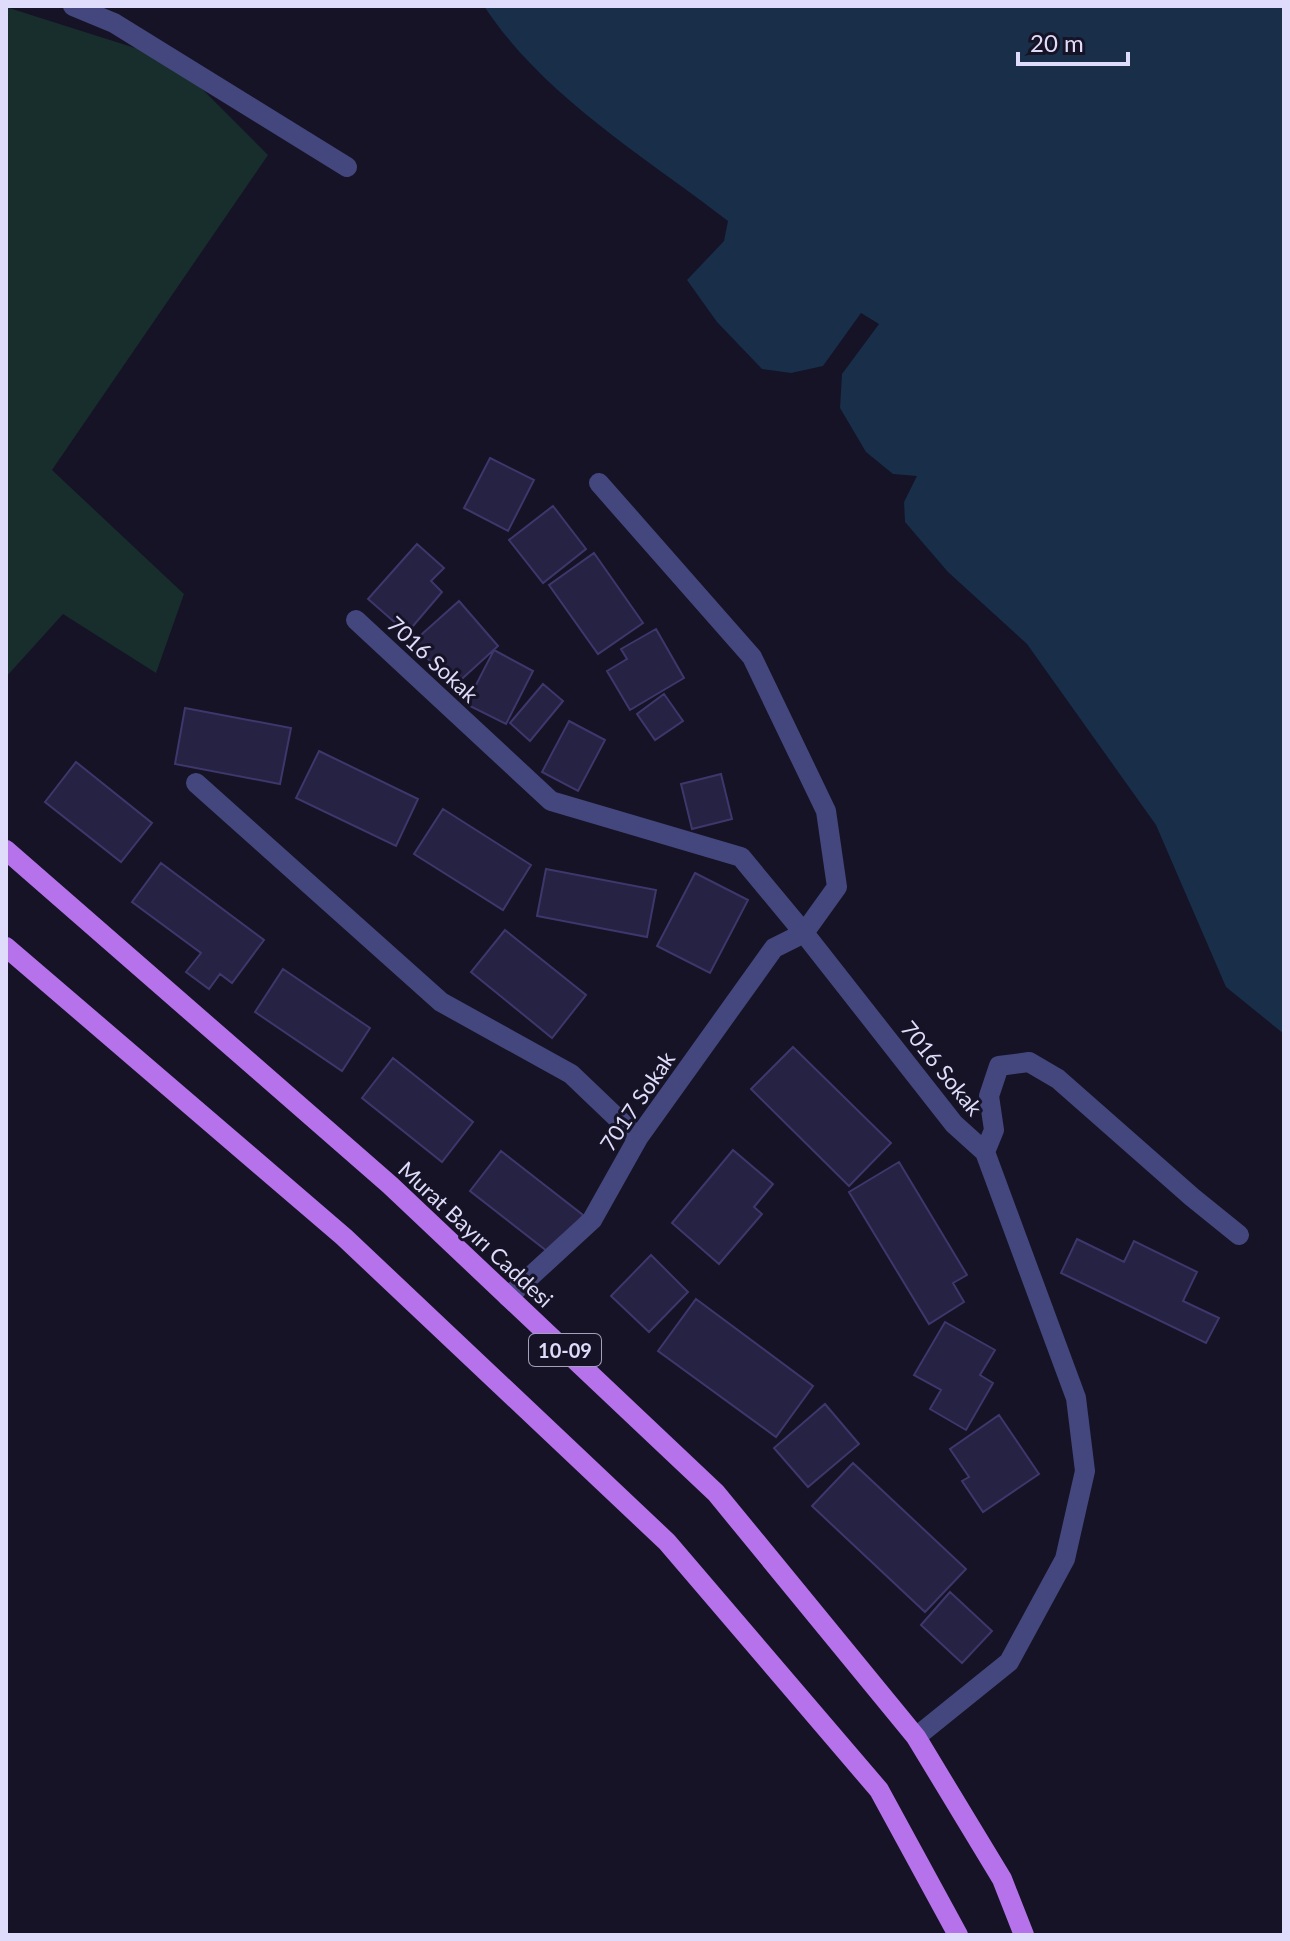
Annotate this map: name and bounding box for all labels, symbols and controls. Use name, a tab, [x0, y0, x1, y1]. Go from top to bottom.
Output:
scale bar	[1018, 16, 1128, 66]
text: 20 m	[1030, 28, 1084, 57]
street label: 7016 Sokak	[382, 610, 485, 708]
street label: 7016 Sokak	[896, 1015, 989, 1122]
street label: 7017 Sokak	[594, 1045, 681, 1156]
street label: Murat Bayırı Caddesi	[393, 1155, 559, 1313]
road number: 10-09	[529, 1334, 601, 1366]

